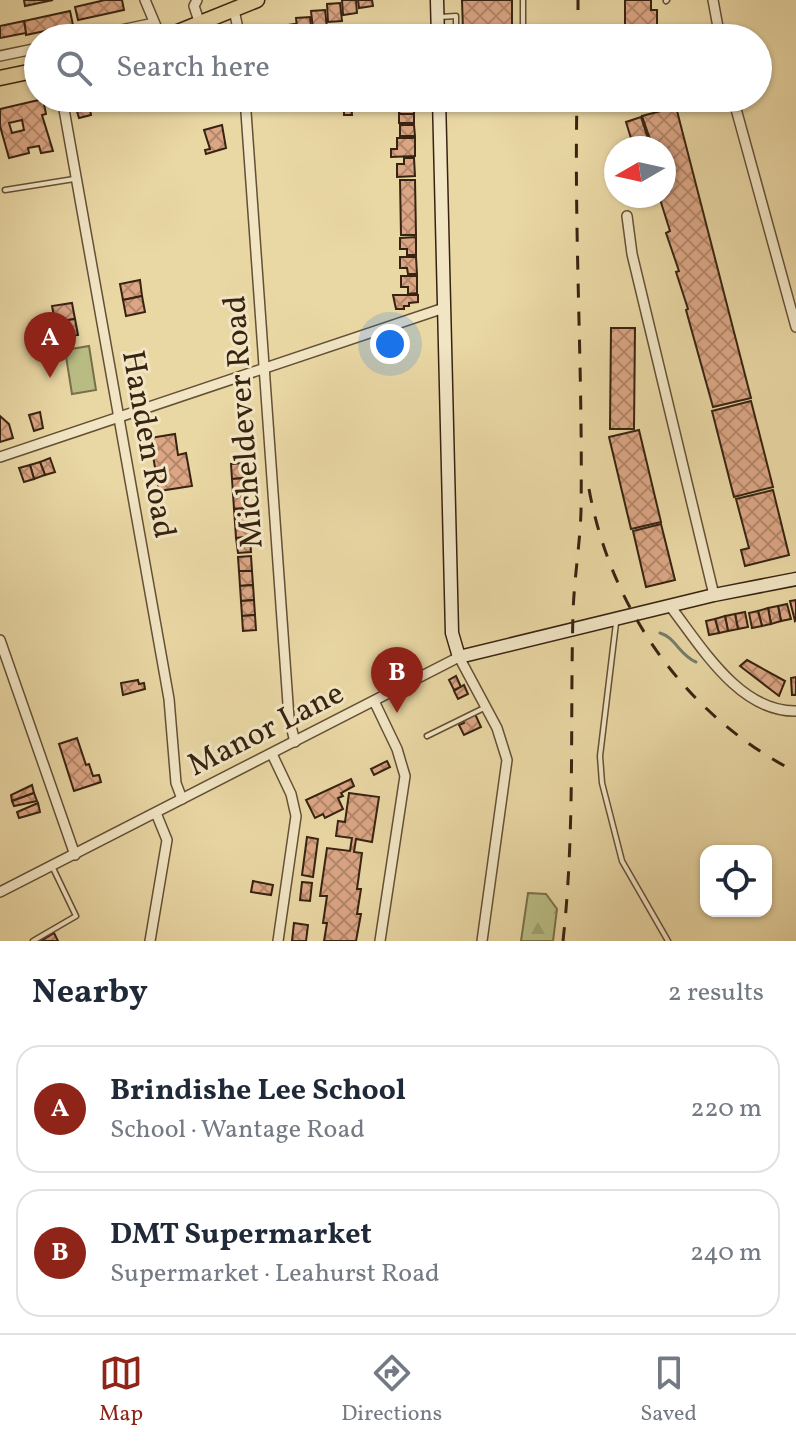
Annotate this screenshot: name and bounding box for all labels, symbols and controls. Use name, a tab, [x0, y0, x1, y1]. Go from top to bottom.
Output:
search box	[24, 24, 772, 112]
icon: search	[52, 46, 96, 90]
text: Search here	[116, 47, 270, 89]
north arrow	[604, 136, 676, 208]
street label: Micheldever Road	[214, 294, 276, 550]
pin: A	[24, 312, 76, 378]
your location	[370, 324, 410, 364]
street label: Handen Road	[109, 347, 185, 542]
pin: B	[371, 647, 423, 713]
street label: Manor Lane	[181, 673, 352, 789]
map controls	[700, 845, 772, 917]
button: locate	[700, 845, 772, 917]
text: Nearby	[32, 970, 148, 1017]
text: 2 results	[668, 975, 764, 1011]
text: Brindishe Lee School	[110, 1070, 406, 1112]
text: A	[51, 1091, 69, 1127]
text: 220 m	[690, 1091, 762, 1127]
text: School · Wantage Road	[110, 1112, 365, 1148]
text: DMT Supermarket	[110, 1214, 372, 1256]
text: B	[51, 1235, 69, 1271]
text: 240 m	[690, 1235, 762, 1271]
text: Supermarket · Leahurst Road	[110, 1256, 440, 1292]
tab: Map	[99, 1351, 143, 1430]
tab: Directions	[341, 1351, 442, 1430]
tab: Saved	[640, 1351, 697, 1430]

